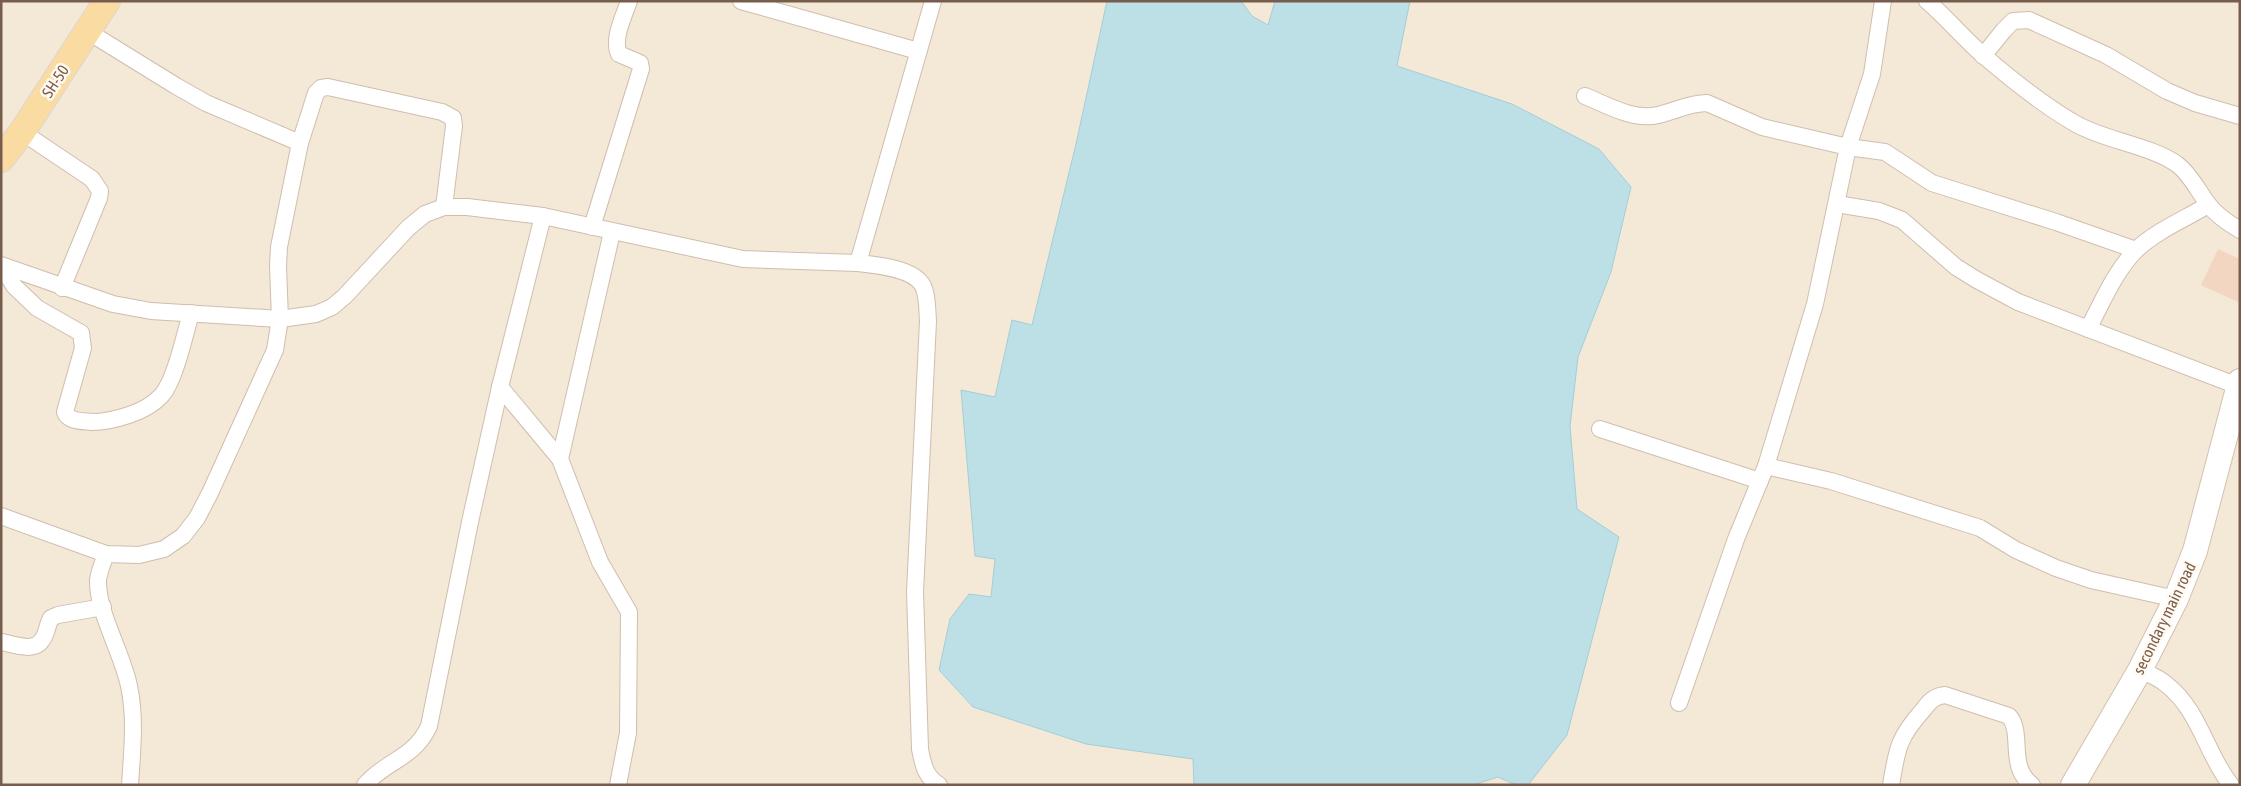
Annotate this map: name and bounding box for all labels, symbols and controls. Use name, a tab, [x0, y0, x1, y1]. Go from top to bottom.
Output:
street label: SH-50	[38, 61, 72, 101]
street label: secondary main road	[2129, 559, 2200, 677]

